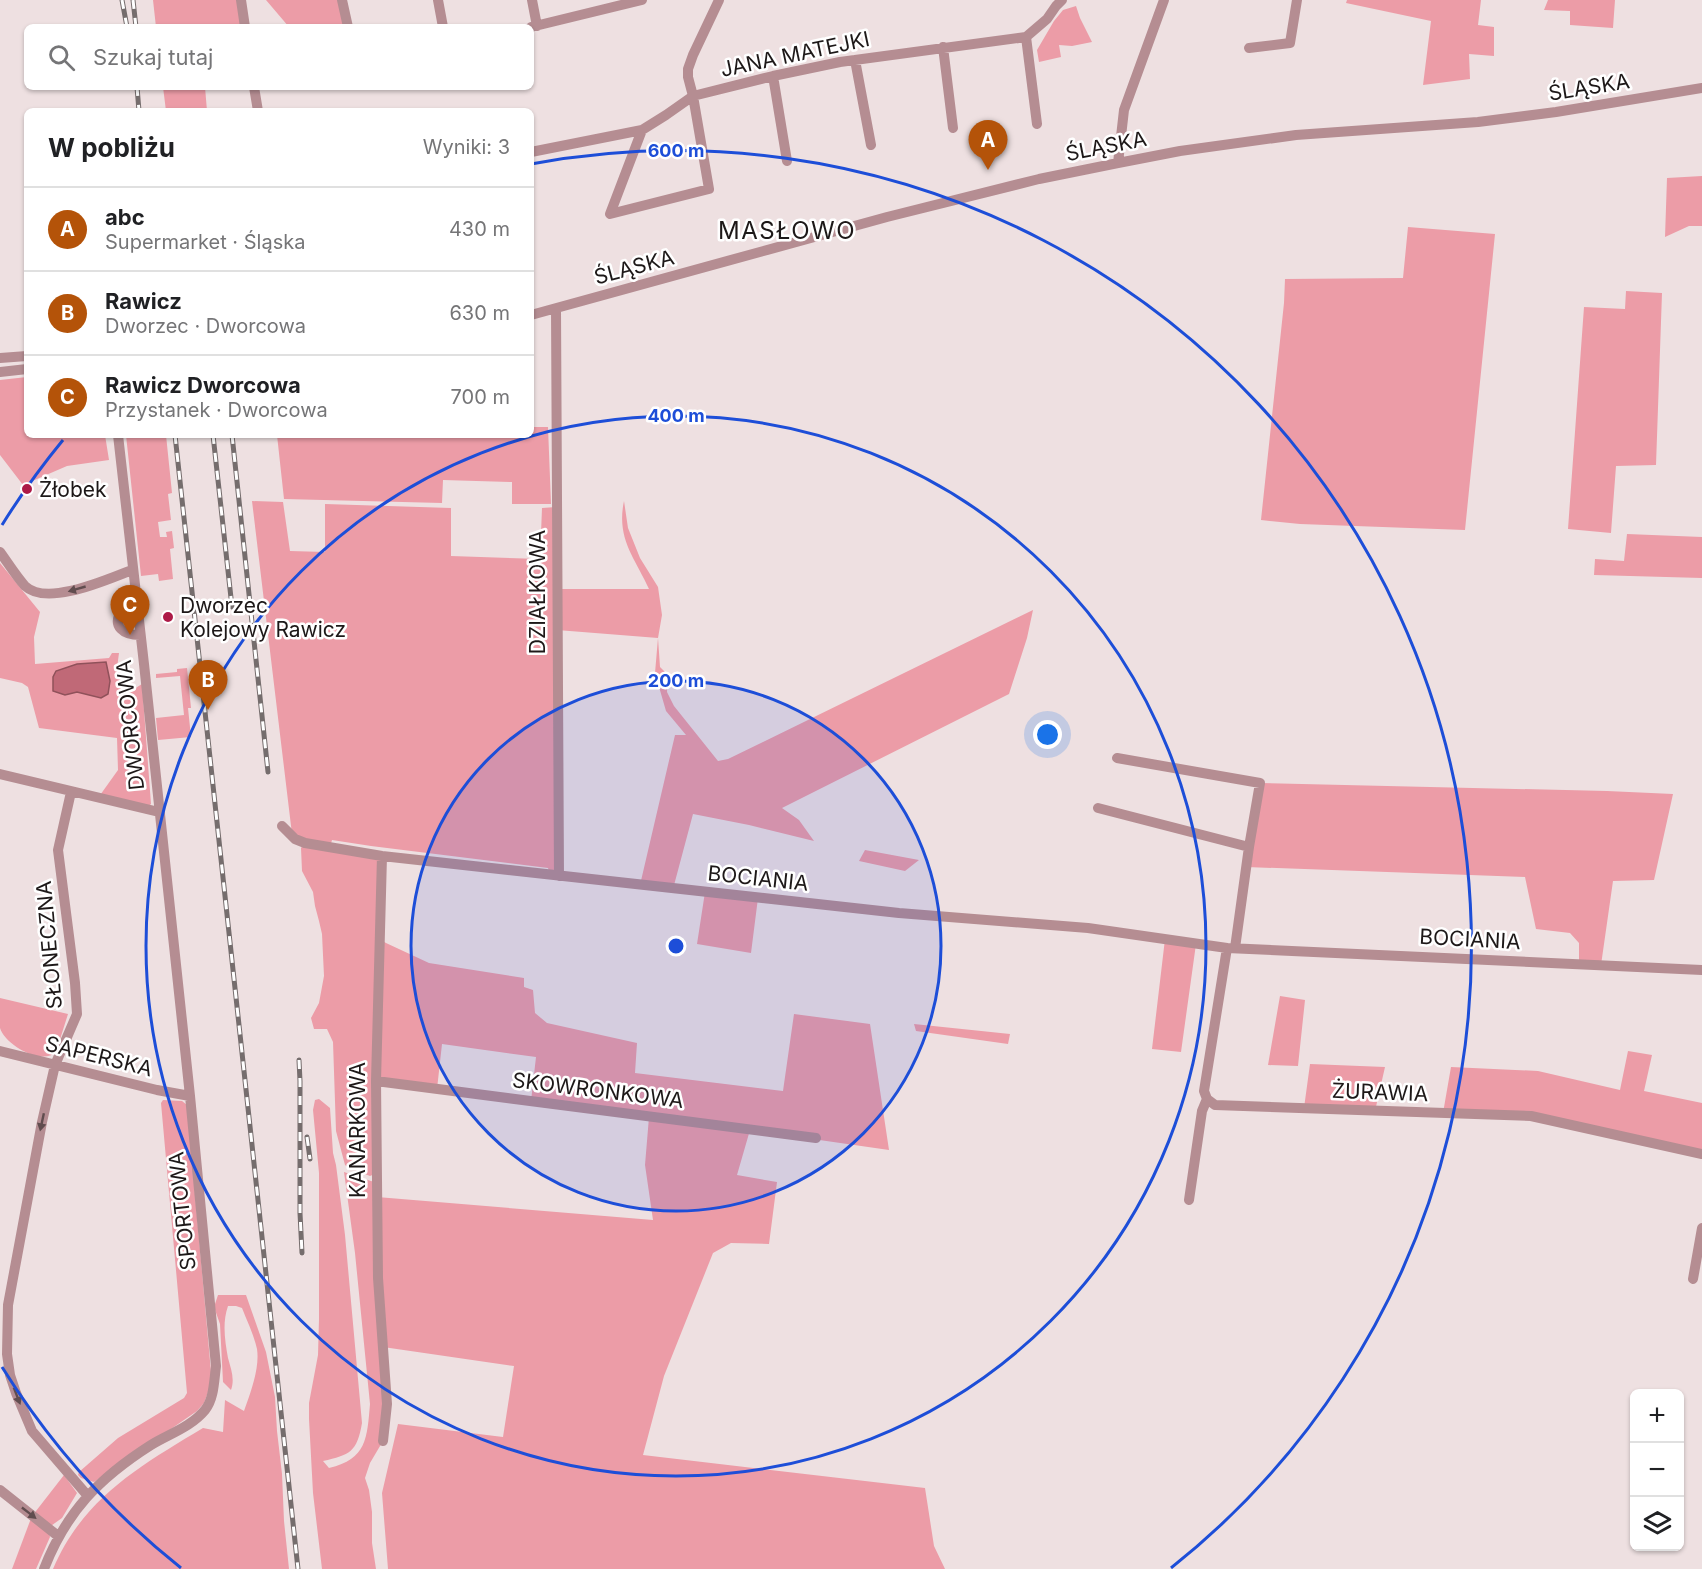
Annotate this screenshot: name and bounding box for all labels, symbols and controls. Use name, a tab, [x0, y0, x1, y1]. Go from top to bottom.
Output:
search box	[24, 24, 534, 90]
street label: JANA MATEJKI	[718, 26, 872, 82]
icon: search	[45, 41, 78, 74]
text: Szukaj tutaj	[93, 44, 213, 70]
street label: ŚLĄSKA	[1546, 67, 1631, 106]
pin: A	[968, 120, 1008, 170]
street label: ŚLĄSKA	[1063, 125, 1149, 166]
text: W pobliżu	[48, 132, 175, 163]
text: Wyniki: 3	[423, 135, 510, 159]
text: 600 m	[648, 140, 704, 161]
text: abc	[105, 204, 145, 230]
district label: MASŁOWO	[718, 216, 856, 245]
text: A	[60, 217, 75, 241]
text: 430 m	[449, 217, 510, 241]
text: Supermarket · Śląska	[105, 230, 305, 254]
street label: ŚLĄSKA	[591, 243, 677, 290]
text: Rawicz	[105, 288, 182, 314]
text: B	[61, 301, 74, 325]
text: 630 m	[449, 301, 510, 325]
text: Dworzec · Dworcowa	[105, 314, 306, 338]
text: Rawicz Dworcowa	[105, 372, 301, 398]
text: C	[60, 385, 75, 409]
text: 700 m	[451, 385, 510, 409]
text: Przystanek · Dworcowa	[105, 398, 328, 422]
text: 400 m	[647, 405, 705, 426]
place label: Żłobek	[39, 476, 107, 502]
marker: Żłobek	[20, 482, 34, 496]
street label: DZIAŁKOWA	[525, 530, 550, 654]
one-way arrow	[68, 585, 86, 594]
pin: C	[110, 586, 150, 635]
place label: Dworzec Kolejowy Rawicz	[180, 593, 346, 642]
marker: Dworzec Kolejowy Rawicz	[161, 610, 175, 624]
street label: DWORCOWA	[111, 659, 149, 791]
pin: B	[188, 660, 228, 710]
text: 200 m	[648, 670, 704, 691]
your location	[1033, 720, 1062, 749]
street label: BOCIANIA	[706, 860, 810, 896]
street label: SŁONECZNA	[31, 880, 67, 1010]
street label: BOCIANIA	[1419, 924, 1521, 954]
centre of rings	[666, 936, 686, 956]
street label: SAPERSKA	[43, 1031, 155, 1081]
street label: KANARKOWA	[345, 1062, 370, 1198]
street label: SKOWRONKOWA	[511, 1067, 685, 1113]
street label: ŻURAWIA	[1331, 1077, 1429, 1106]
one-way arrow	[37, 1112, 46, 1131]
street label: SPORTOWA	[163, 1150, 201, 1272]
one-way arrow	[13, 1387, 23, 1405]
map controls	[1630, 1389, 1684, 1551]
button: +	[1630, 1389, 1684, 1443]
button: −	[1630, 1443, 1684, 1497]
button: layers	[1630, 1497, 1684, 1551]
one-way arrow	[21, 1507, 37, 1520]

